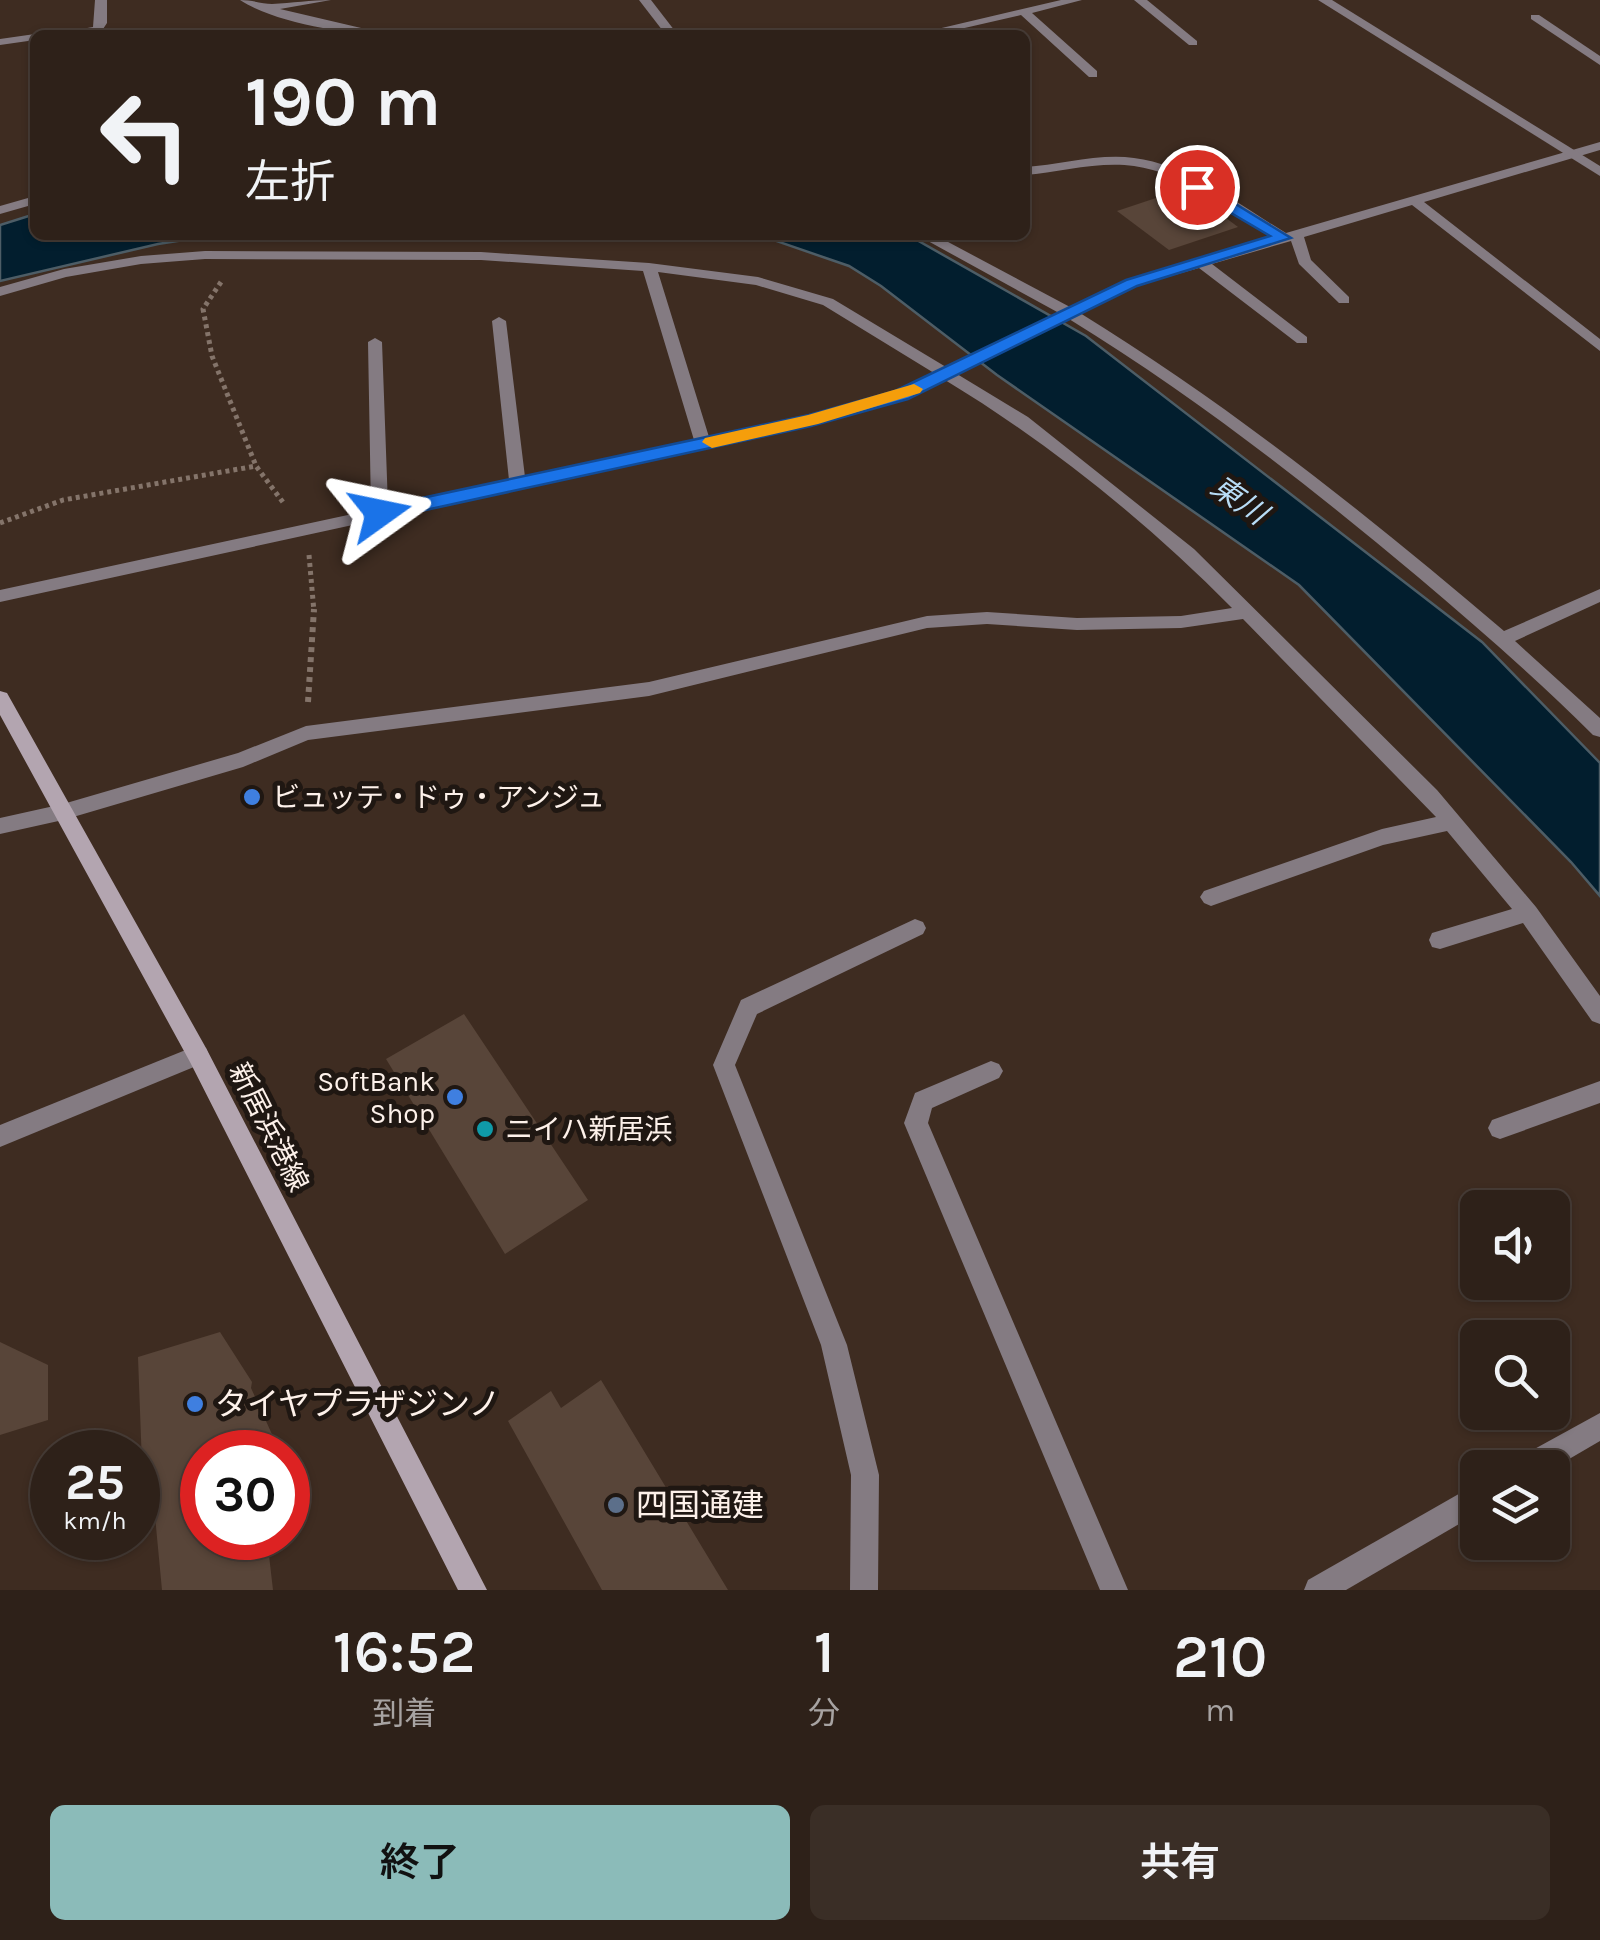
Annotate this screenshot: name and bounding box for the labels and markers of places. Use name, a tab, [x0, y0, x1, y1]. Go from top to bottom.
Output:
pin	[1155, 145, 1240, 230]
place label: ビュッテ・ドゥ・アンジュ	[272, 781, 605, 814]
marker: ビュッテ・ドゥ・アンジュ	[241, 786, 263, 808]
place label: SoftBank Shop	[317, 1065, 435, 1130]
marker: SoftBank Shop	[444, 1086, 466, 1108]
place label: ニイハ新居浜	[505, 1113, 672, 1146]
marker: ニイハ新居浜	[474, 1118, 496, 1140]
place label: タイヤプラザジンノ	[215, 1386, 500, 1423]
marker: タイヤプラザジンノ	[184, 1393, 206, 1415]
place label: 四国通建	[636, 1487, 764, 1524]
marker: 四国通建	[605, 1494, 627, 1516]

